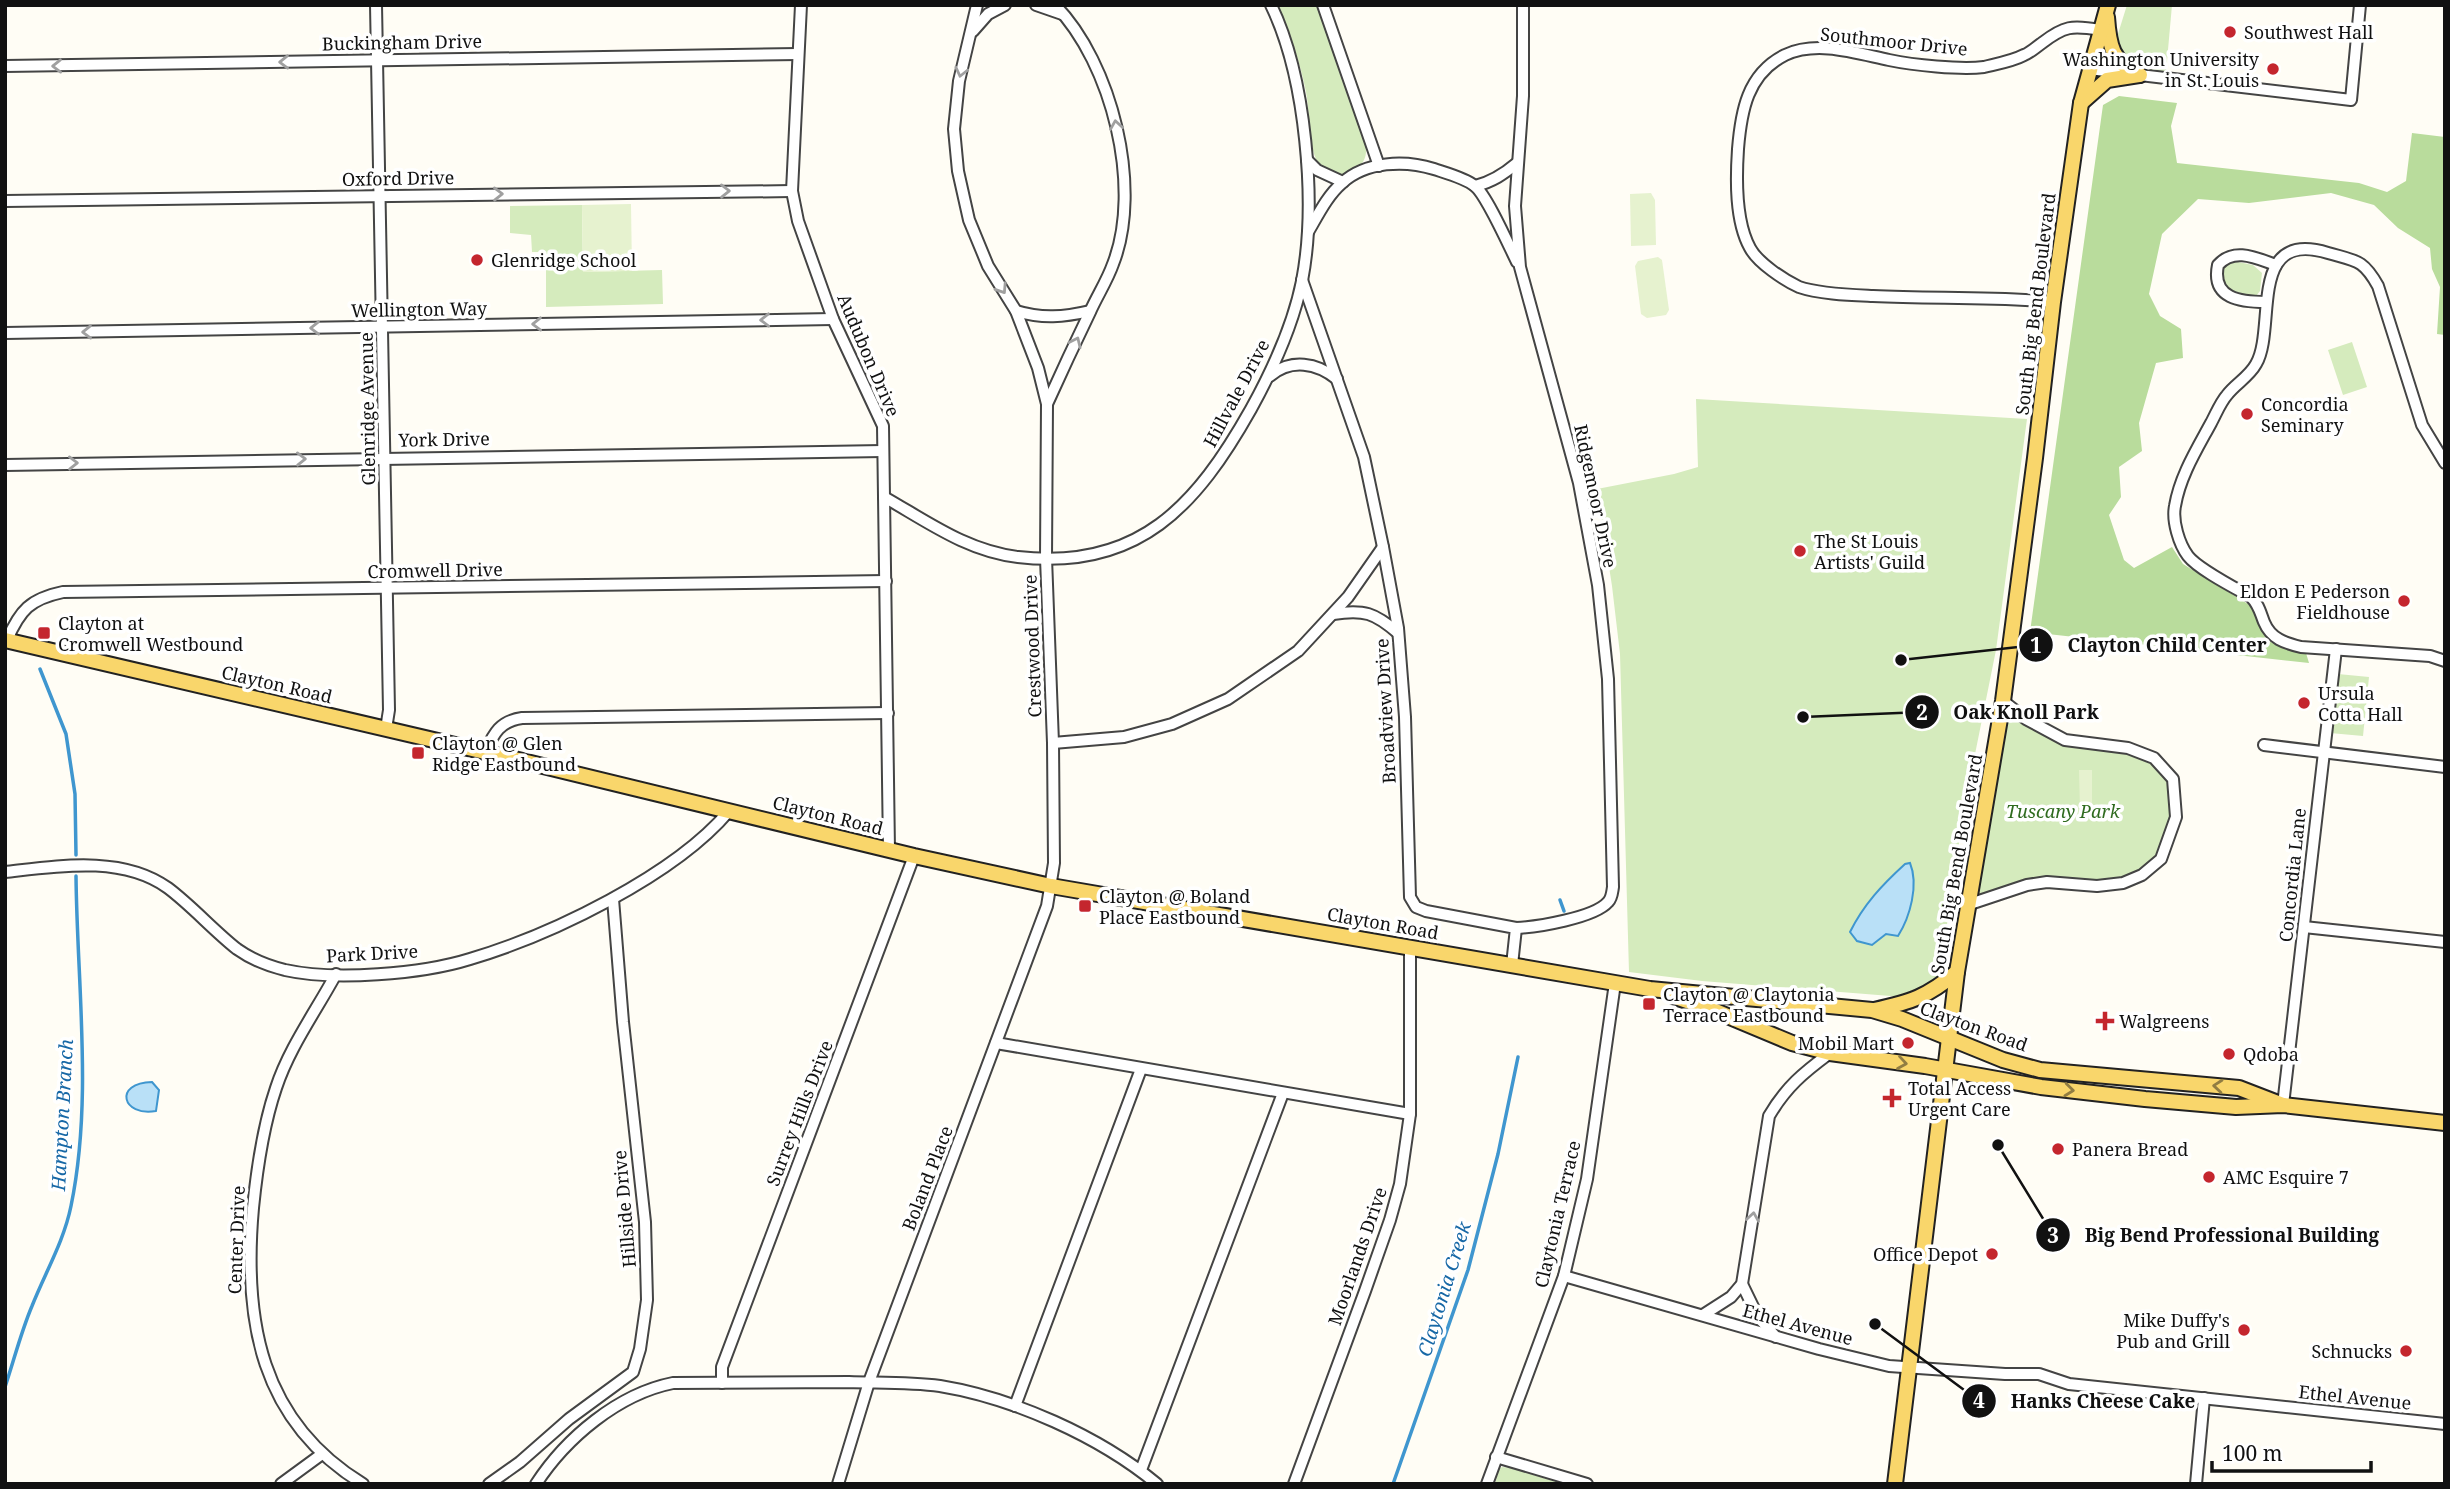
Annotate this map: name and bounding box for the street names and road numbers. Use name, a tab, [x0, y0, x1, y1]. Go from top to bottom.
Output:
street label: Southmoor Drive	[1819, 21, 1969, 61]
street label: Buckingham Drive	[322, 29, 482, 55]
street label: Oxford Drive	[342, 165, 454, 191]
street label: South Big Bend Boulevard	[2009, 192, 2061, 416]
street label: Audubon Drive	[832, 290, 906, 420]
street label: Wellington Way	[351, 296, 488, 322]
street label: Glenridge Avenue	[354, 332, 380, 486]
street label: Hillvale Drive	[1197, 335, 1275, 451]
street label: Ridgemoor Drive	[1569, 422, 1623, 570]
street label: York Drive	[397, 426, 490, 452]
street label: Cromwell Drive	[367, 557, 503, 583]
street label: Crestwood Drive	[1018, 574, 1046, 718]
street label: Broadview Drive	[1369, 638, 1401, 784]
street label: Clayton Road	[219, 660, 335, 708]
street label: South Big Bend Boulevard	[1925, 752, 1987, 976]
street label: Clayton Road	[770, 790, 886, 840]
street label: Concordia Lane	[2273, 807, 2311, 943]
street label: Clayton Road	[1325, 901, 1441, 945]
street label: Park Drive	[325, 939, 419, 967]
street label: Clayton Road	[1917, 995, 2031, 1057]
street label: Surrey Hills Drive	[760, 1037, 838, 1189]
street label: Boland Place	[896, 1122, 958, 1234]
street label: Claytonia Terrace	[1528, 1138, 1586, 1290]
street label: Hillside Drive	[607, 1149, 641, 1269]
street label: Moorlands Drive	[1322, 1184, 1392, 1328]
street label: Center Drive	[222, 1185, 250, 1295]
street label: Ethel Avenue	[1740, 1298, 1856, 1350]
street label: Ethel Avenue	[2297, 1379, 2413, 1415]

